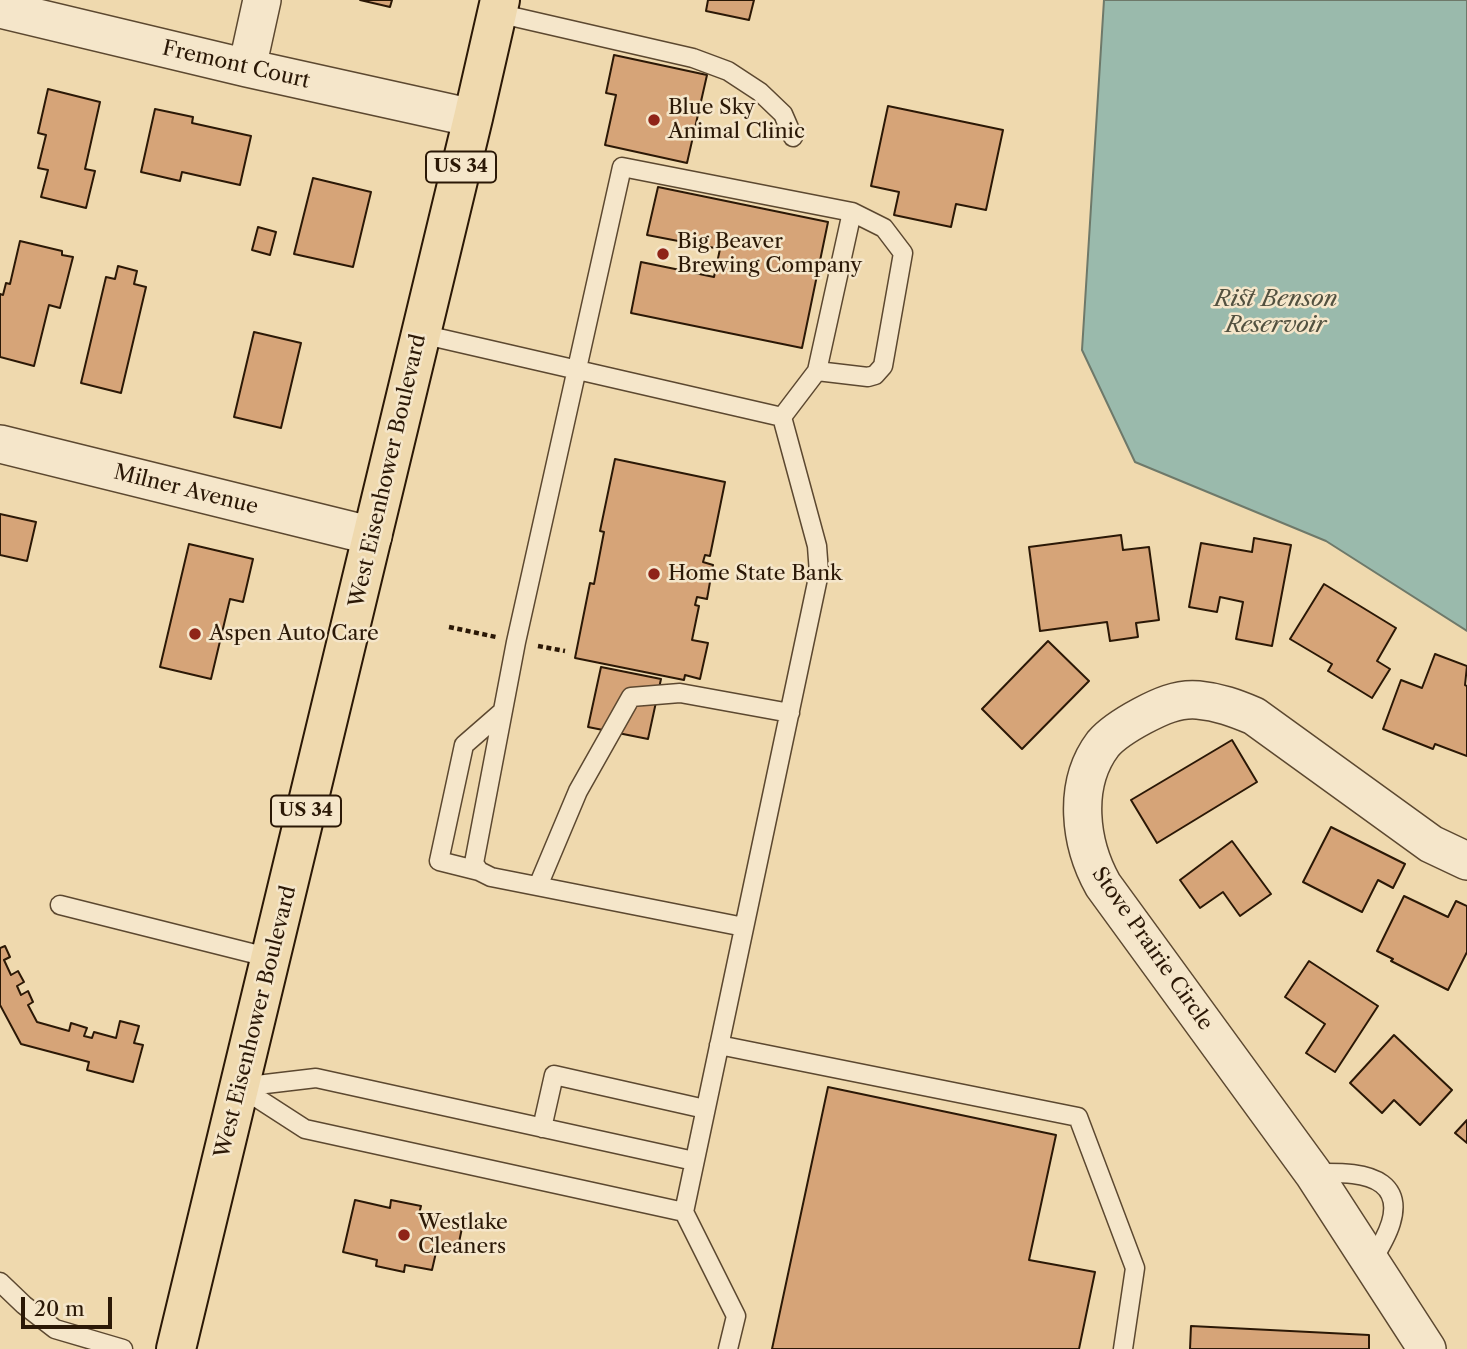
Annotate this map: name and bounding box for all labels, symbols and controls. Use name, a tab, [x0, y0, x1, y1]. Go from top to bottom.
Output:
street label: Fremont Court	[160, 36, 312, 94]
place label: Blue Sky Animal Clinic	[668, 95, 805, 145]
marker: Blue Sky Animal Clinic	[646, 112, 662, 128]
road number: US 34	[426, 152, 496, 182]
place label: Big Beaver Brewing Company	[677, 229, 862, 279]
marker: Big Beaver Brewing Company	[655, 246, 671, 262]
water label: Rist Benson Reservoir	[1214, 285, 1338, 339]
street label: West Eisenhower Boulevard	[344, 332, 432, 610]
street label: Milner Avenue	[111, 460, 261, 520]
place label: Home State Bank	[668, 561, 842, 587]
marker: Home State Bank	[646, 566, 662, 582]
place label: Aspen Auto Care	[209, 621, 379, 647]
marker: Aspen Auto Care	[187, 626, 203, 642]
road number: US 34	[271, 796, 341, 826]
street label: Stove Prairie Circle	[1086, 863, 1218, 1035]
street label: West Eisenhower Boulevard	[210, 883, 302, 1161]
place label: Westlake Cleaners	[418, 1210, 508, 1260]
marker: Westlake Cleaners	[396, 1227, 412, 1243]
scale bar	[24, 1282, 116, 1326]
text: 20 m	[34, 1296, 85, 1321]

